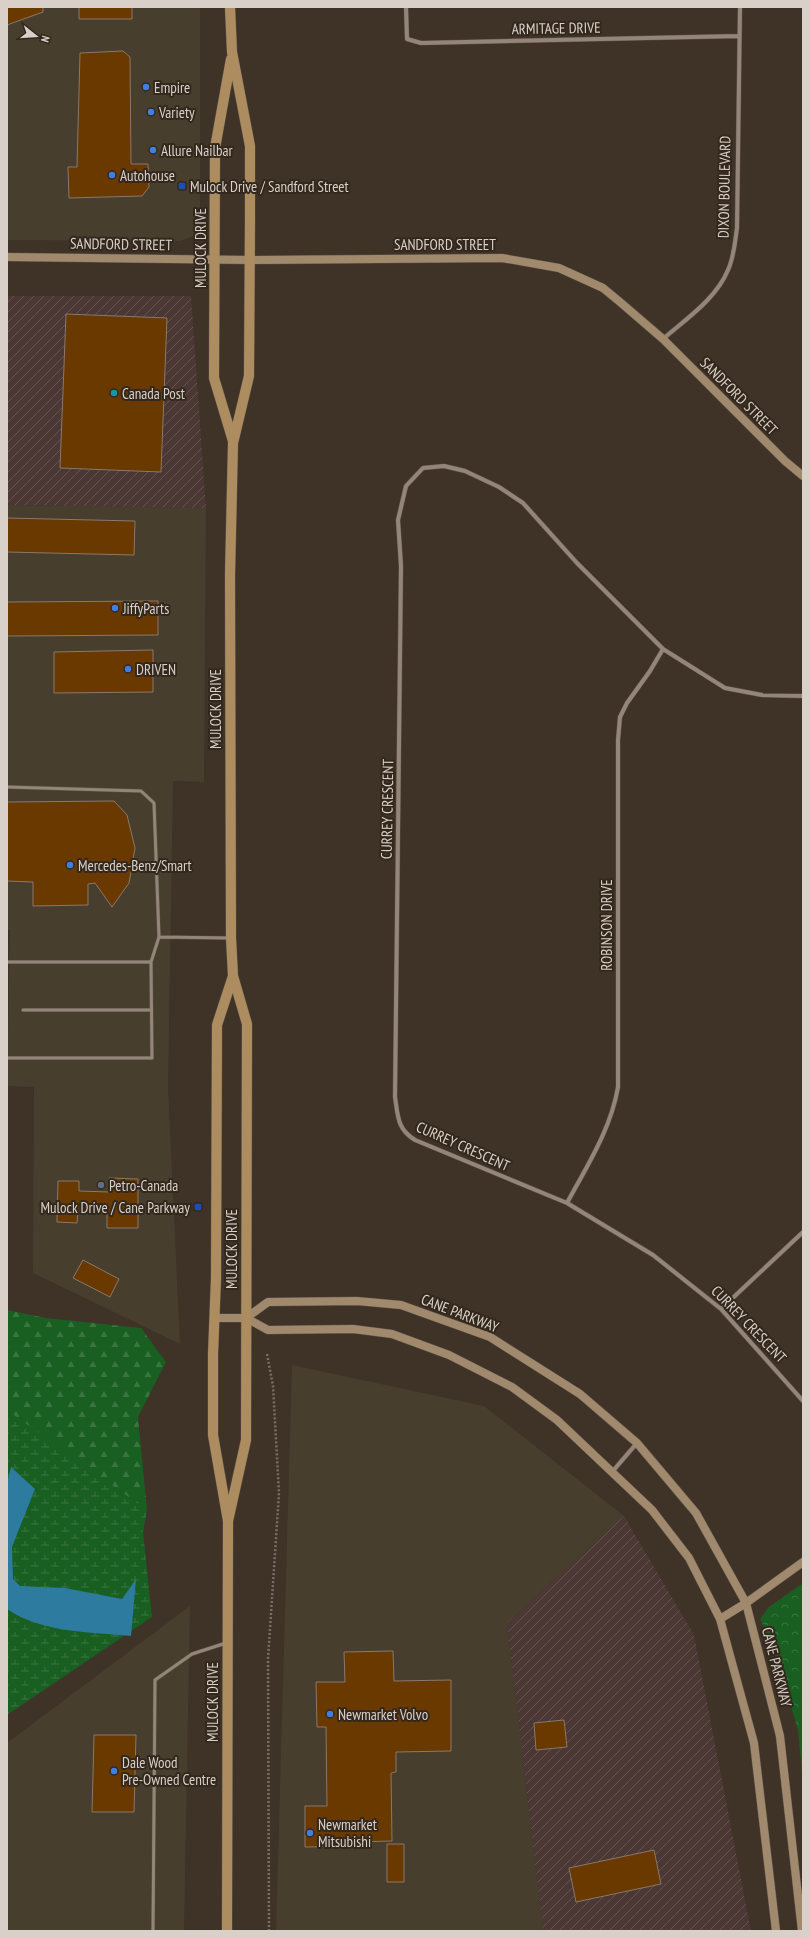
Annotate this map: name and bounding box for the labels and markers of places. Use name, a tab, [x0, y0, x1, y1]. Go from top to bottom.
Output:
place label: Empire	[154, 78, 190, 97]
marker: Empire	[141, 82, 151, 92]
place label: Variety	[158, 103, 195, 122]
marker: Variety	[146, 107, 156, 117]
place label: Allure Nailbar	[161, 141, 233, 160]
marker: Allure Nailbar	[148, 145, 158, 155]
place label: Autohouse	[120, 166, 175, 185]
marker: Autohouse	[107, 170, 117, 180]
place label: Mulock Drive / Sandford Street	[190, 177, 349, 196]
marker: Mulock Drive / Sandford Street	[177, 181, 187, 191]
place label: Canada Post	[122, 384, 185, 403]
marker: Canada Post	[109, 388, 119, 398]
place label: JiffyParts	[122, 599, 169, 618]
marker: JiffyParts	[110, 603, 120, 613]
place label: DRIVEN	[136, 660, 176, 679]
marker: DRIVEN	[123, 664, 133, 674]
place label: Mercedes-Benz/Smart	[78, 856, 192, 875]
marker: Mercedes-Benz/Smart	[65, 860, 75, 870]
place label: Petro-Canada	[109, 1176, 178, 1195]
marker: Petro-Canada	[96, 1180, 106, 1190]
place label: Mulock Drive / Cane Parkway	[41, 1198, 190, 1217]
marker: Mulock Drive / Cane Parkway	[193, 1202, 203, 1212]
place label: Newmarket Volvo	[338, 1705, 428, 1724]
marker: Newmarket Volvo	[325, 1709, 335, 1719]
place label: Dale Wood Pre-Owned Centre	[122, 1753, 216, 1789]
marker: Dale Wood Pre-Owned Centre	[109, 1766, 119, 1776]
place label: Newmarket Mitsubishi	[318, 1815, 377, 1851]
marker: Newmarket Mitsubishi	[305, 1828, 315, 1838]

